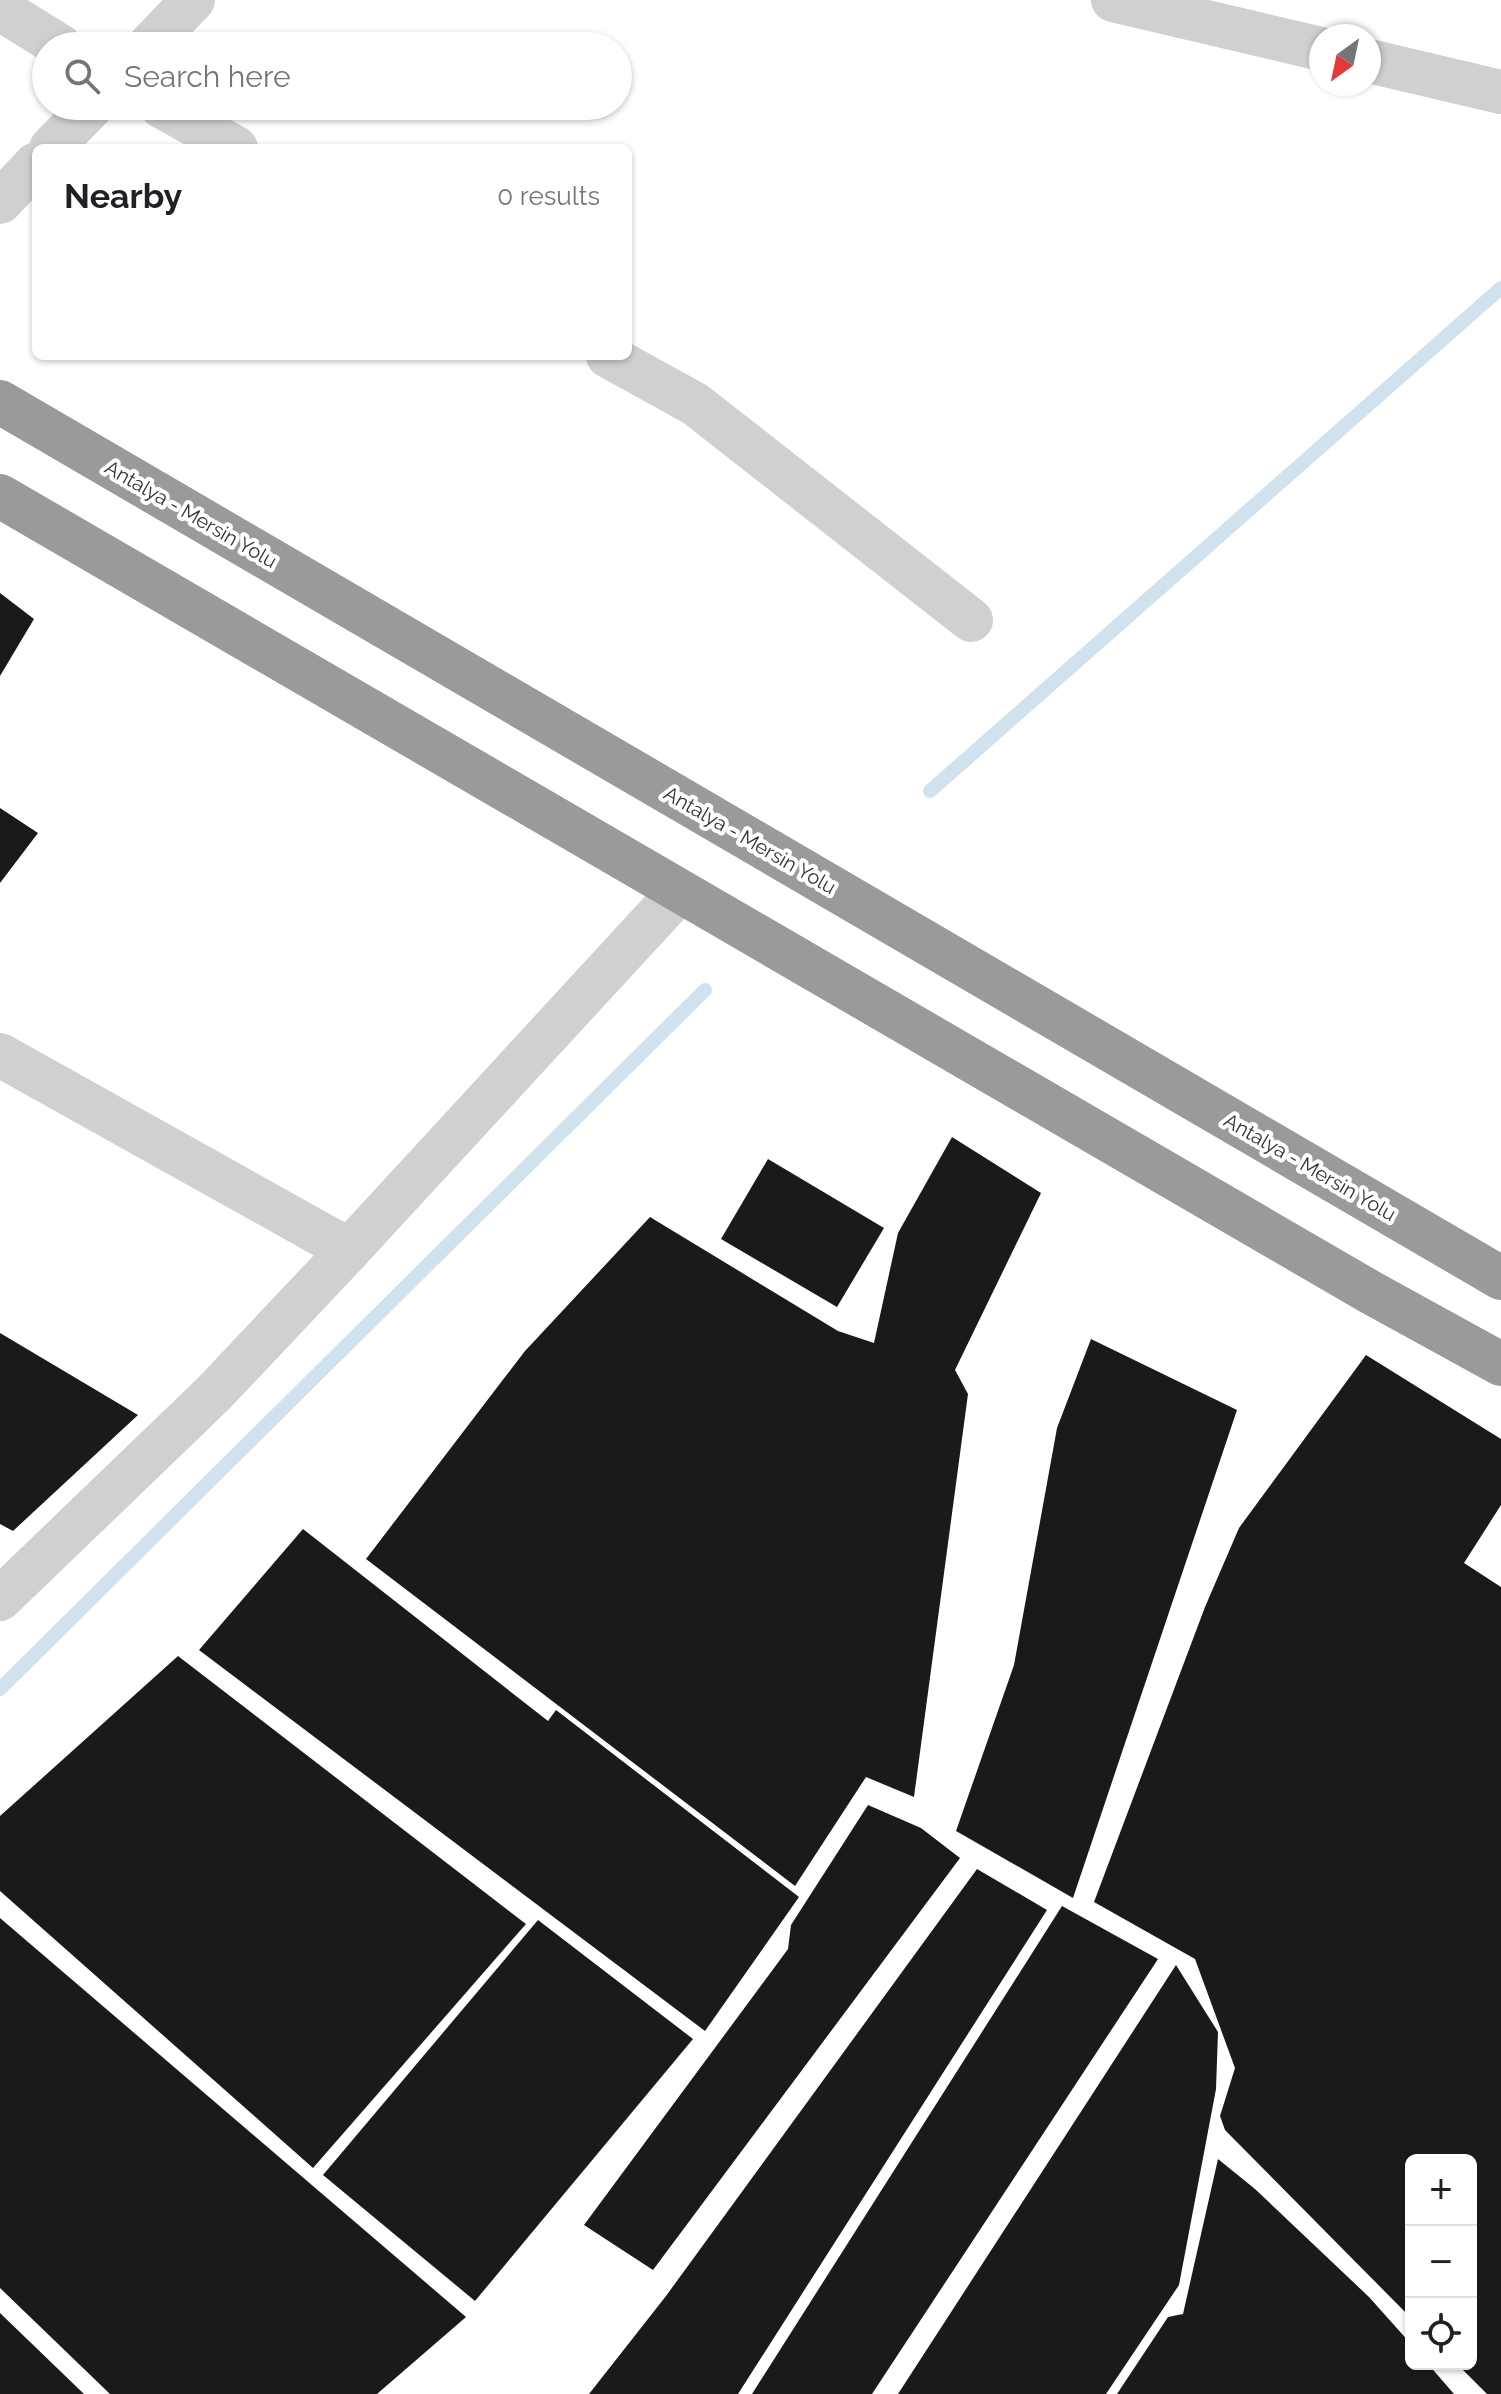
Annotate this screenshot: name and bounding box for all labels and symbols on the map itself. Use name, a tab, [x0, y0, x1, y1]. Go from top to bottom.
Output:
north arrow	[1309, 24, 1381, 96]
street label: Antalya - Mersin Yolu	[101, 455, 281, 573]
street label: Antalya - Mersin Yolu	[660, 781, 840, 899]
street label: Antalya - Mersin Yolu	[1220, 1108, 1400, 1226]

